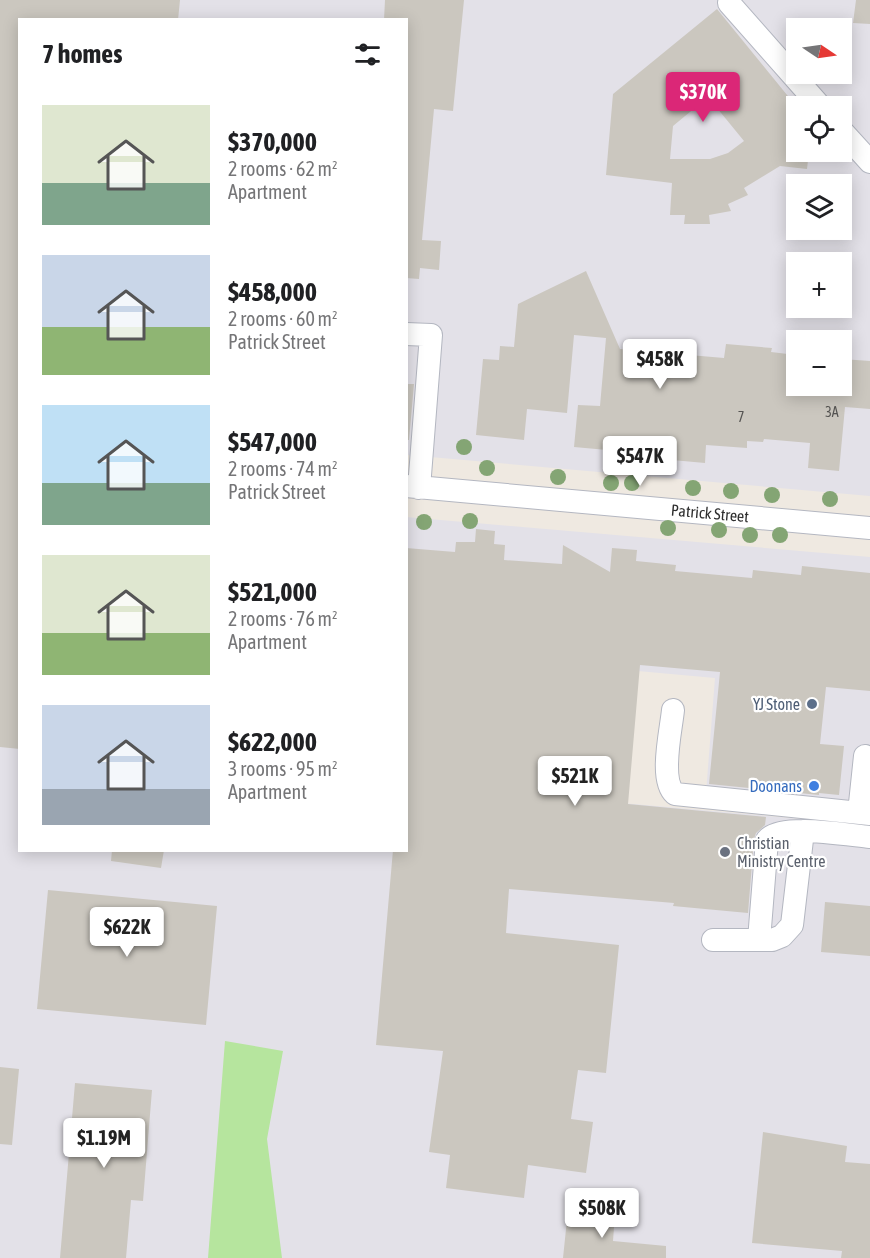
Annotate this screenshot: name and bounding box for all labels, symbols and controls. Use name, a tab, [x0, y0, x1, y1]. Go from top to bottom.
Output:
north arrow	[786, 18, 852, 84]
map controls	[786, 18, 852, 396]
icon: filters	[351, 38, 384, 71]
text: 7 homes	[42, 39, 122, 69]
pin: $370K	[661, 72, 745, 123]
text: $370K	[680, 80, 726, 103]
button: locate	[786, 96, 852, 162]
text: $370,000	[228, 127, 317, 157]
icon: home	[90, 129, 162, 201]
text: 2 rooms · 62 m²	[228, 157, 338, 180]
button: layers	[786, 174, 852, 240]
text: Apartment	[228, 180, 307, 203]
button: +	[786, 252, 852, 318]
text: $458,000	[228, 277, 317, 307]
icon: home	[90, 279, 162, 351]
text: 2 rooms · 60 m²	[228, 307, 338, 330]
text: Patrick Street	[228, 330, 326, 353]
button: −	[786, 330, 852, 396]
pin: $458K	[618, 339, 702, 390]
text: $458K	[637, 347, 683, 370]
house number: 3A	[825, 404, 839, 420]
house number: 7	[738, 409, 744, 425]
text: $547,000	[228, 427, 317, 457]
icon: home	[90, 429, 162, 501]
pin: $547K	[598, 436, 682, 487]
text: $547K	[617, 444, 663, 467]
text: 2 rooms · 74 m²	[228, 457, 338, 480]
text: Patrick Street	[228, 480, 326, 503]
street label: Patrick Street	[670, 501, 750, 525]
text: $521,000	[228, 577, 317, 607]
icon: home	[90, 579, 162, 651]
text: 2 rooms · 76 m²	[228, 607, 338, 630]
text: Apartment	[228, 630, 307, 653]
place label: YJ Stone	[753, 695, 800, 713]
marker: YJ Stone	[805, 697, 819, 711]
text: $622,000	[228, 727, 317, 757]
icon: home	[90, 729, 162, 801]
pin: $521K	[533, 756, 617, 807]
text: 3 rooms · 95 m²	[228, 757, 338, 780]
text: $521K	[552, 764, 598, 787]
place label: Doonans	[749, 777, 802, 795]
marker: Doonans	[807, 779, 821, 793]
text: Apartment	[228, 780, 307, 803]
place label: Christian Ministry Centre	[737, 834, 825, 871]
marker: Christian Ministry Centre	[718, 845, 732, 859]
pin: $622K	[85, 907, 169, 958]
text: $622K	[104, 915, 150, 938]
pin: $1.19M	[55, 1118, 153, 1169]
text: $1.19M	[77, 1126, 131, 1149]
pin: $508K	[560, 1188, 644, 1239]
text: $508K	[579, 1196, 625, 1219]

